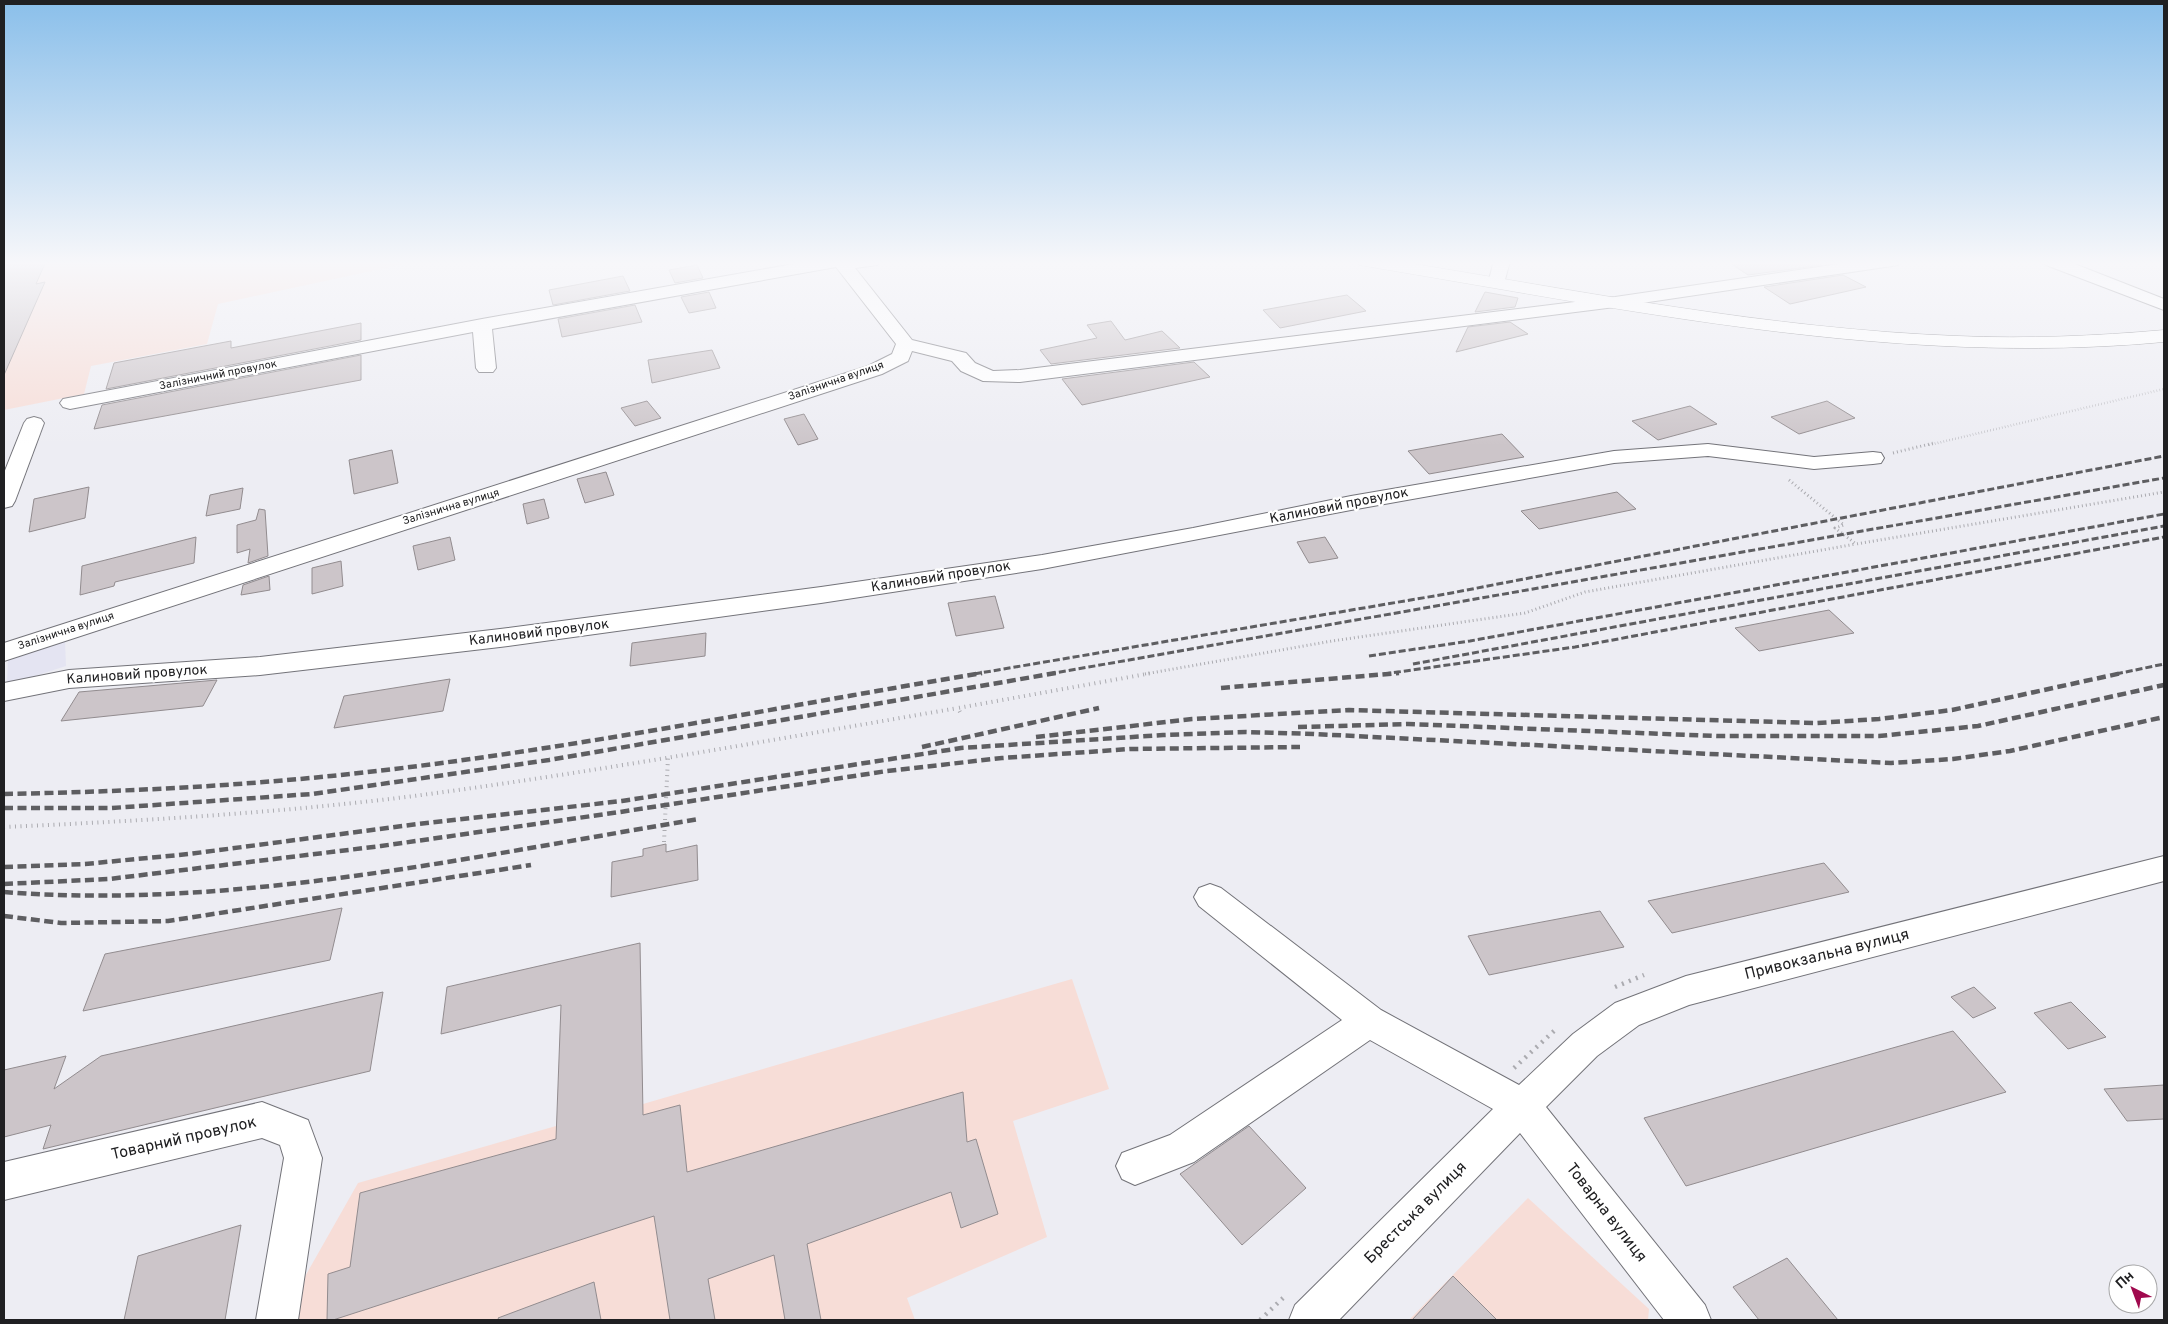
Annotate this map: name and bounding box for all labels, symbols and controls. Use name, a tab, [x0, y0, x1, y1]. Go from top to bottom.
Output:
street label: Залізничний провулок	[158, 357, 278, 393]
street label: Залізнична вулиця	[786, 358, 886, 404]
street label: Калиновий провулок	[1268, 484, 1410, 528]
street label: Залізнична вулиця	[401, 486, 501, 528]
street label: Калиновий провулок	[870, 558, 1012, 596]
street label: Залізнична вулиця	[16, 609, 116, 653]
street label: Калиновий провулок	[468, 616, 610, 650]
street label: Калиновий провулок	[66, 662, 208, 688]
street label: Привокзальна вулиця	[1743, 925, 1911, 985]
street label: Товарний провулок	[109, 1113, 259, 1165]
street label: Брестська вулиця	[1361, 1158, 1471, 1268]
street label: Товарна вулиця	[1561, 1159, 1651, 1267]
north arrow	[2108, 1264, 2158, 1314]
text: Пн	[2113, 1268, 2138, 1293]

